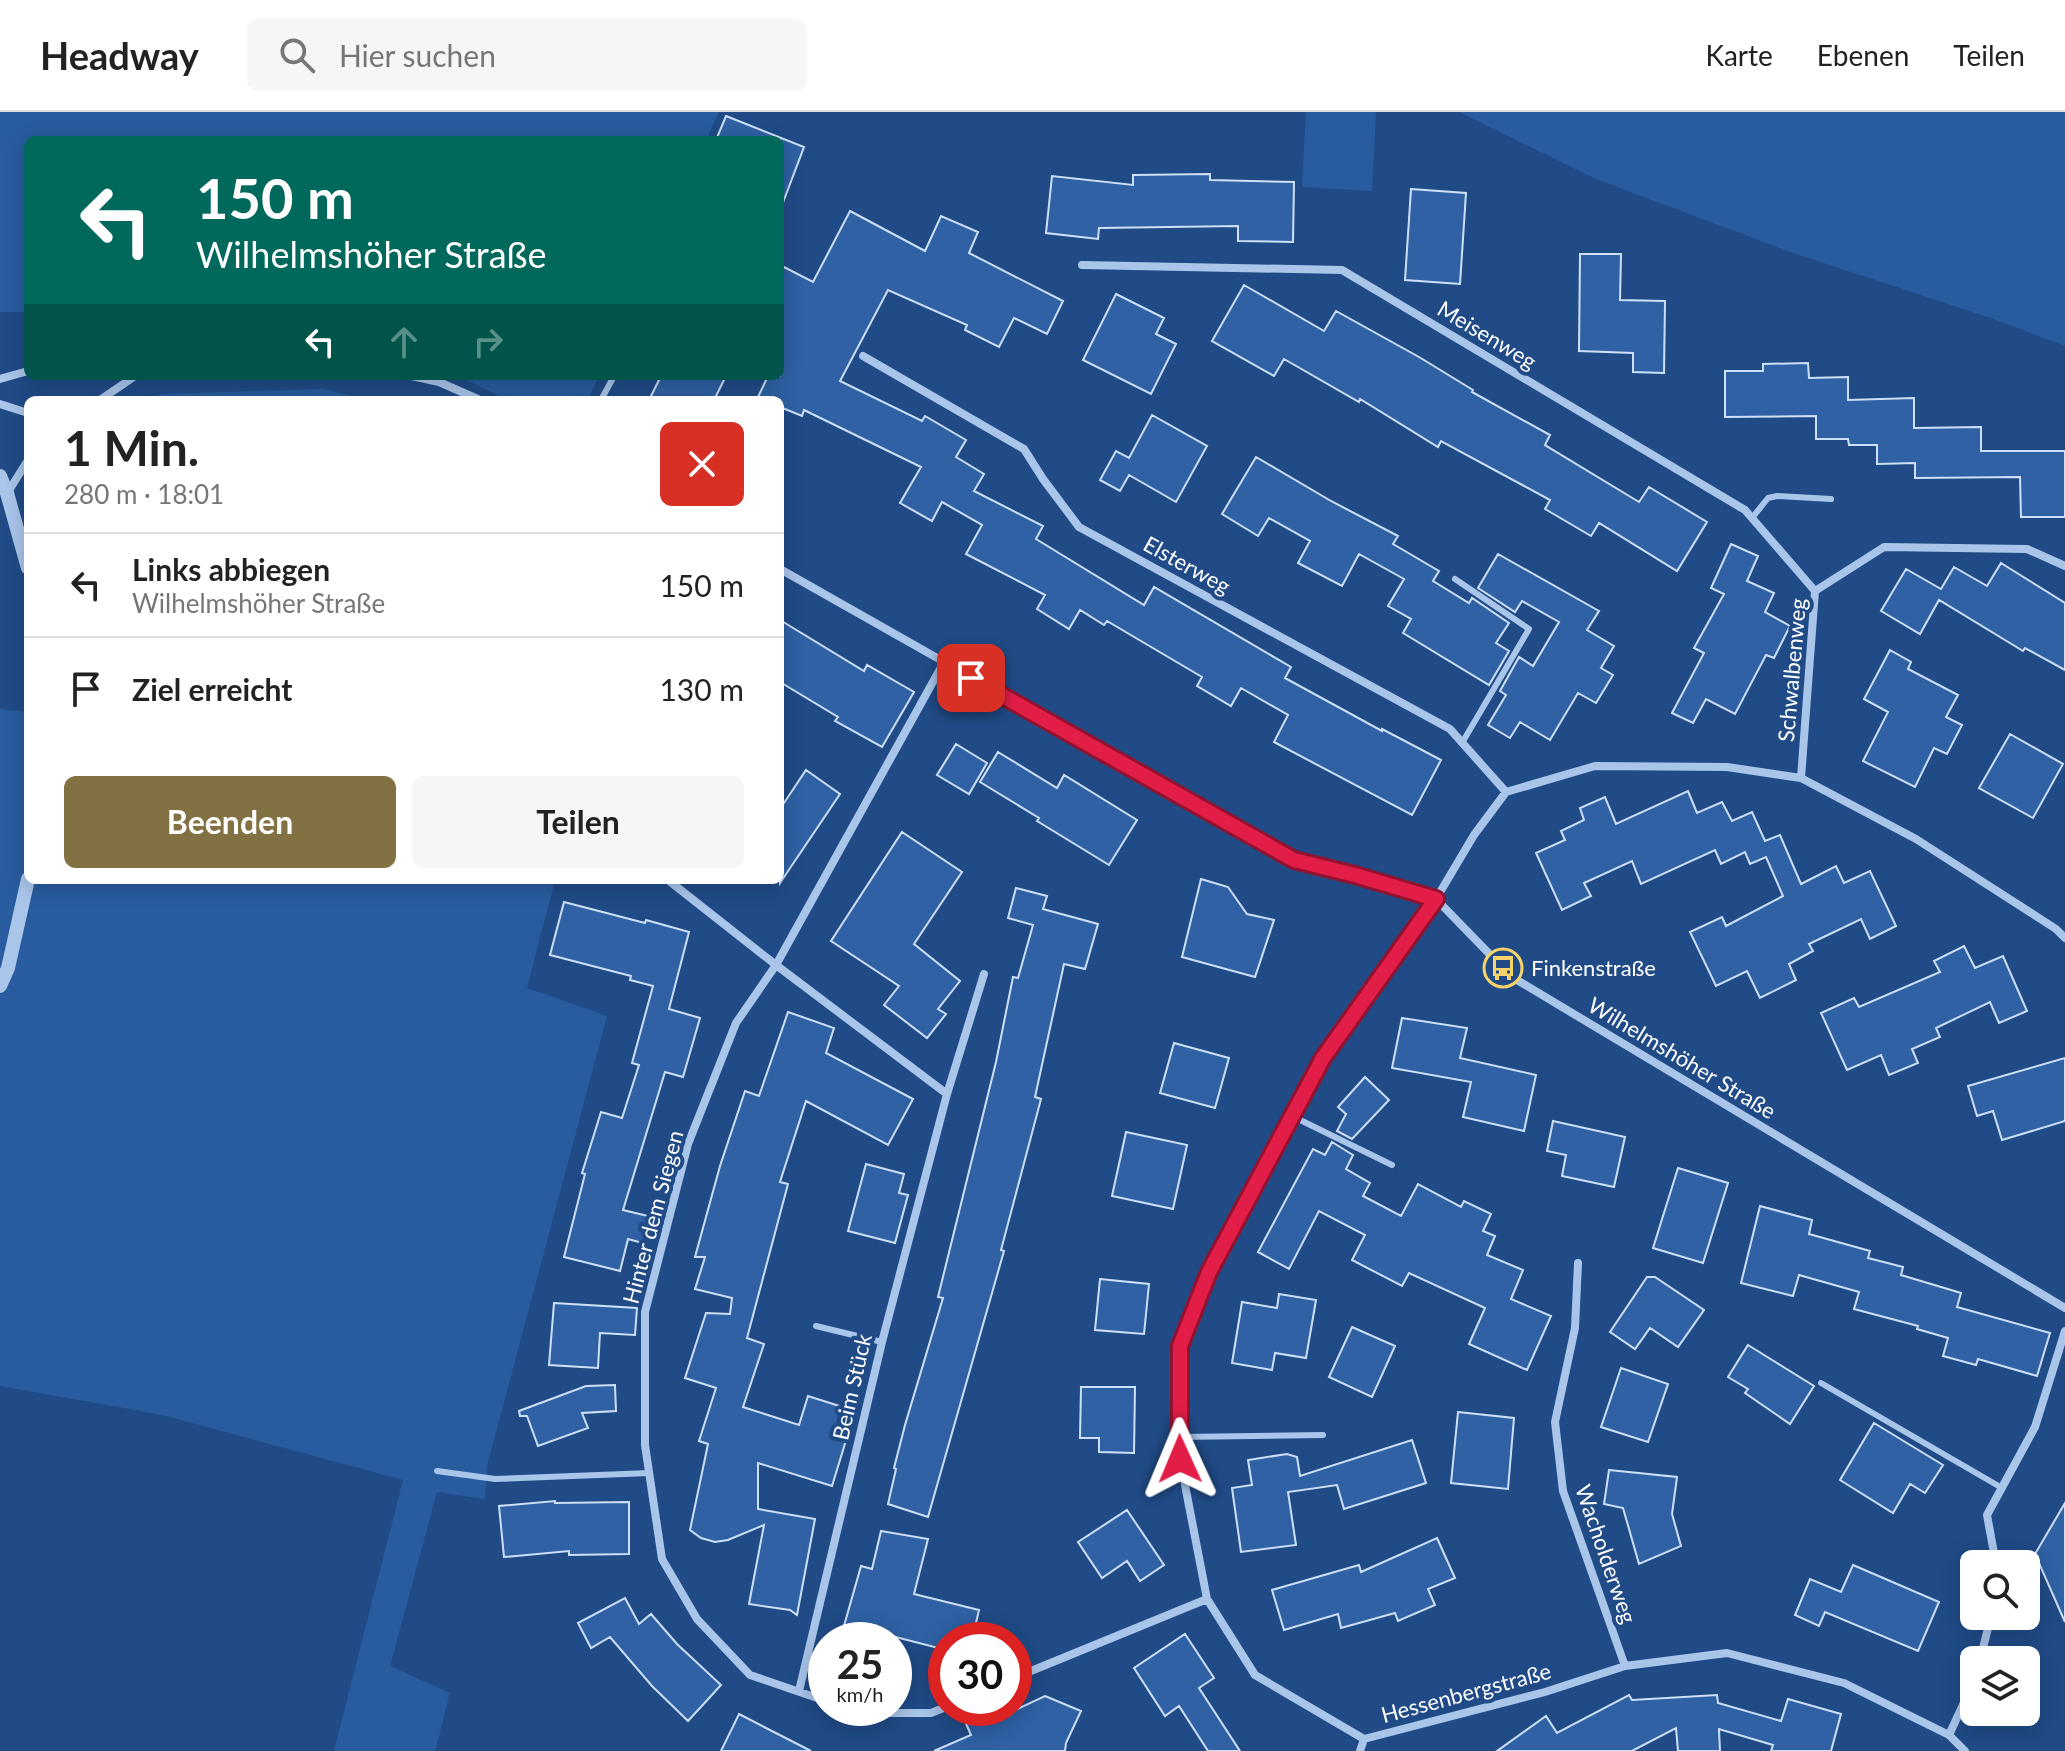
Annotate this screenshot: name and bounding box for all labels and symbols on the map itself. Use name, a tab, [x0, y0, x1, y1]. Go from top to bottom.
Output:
street label: Meisenweg	[1433, 295, 1542, 375]
street label: Elsterweg	[1139, 530, 1235, 599]
street label: Schwalbenweg	[1772, 597, 1811, 743]
pin	[937, 644, 1005, 712]
bus stop icon: Finkenstraße	[1482, 947, 1524, 989]
place label: Finkenstraße	[1531, 954, 1656, 981]
street label: Wilhelmshöher Straße	[1584, 991, 1781, 1124]
street label: Hinter dem Siegen	[616, 1127, 689, 1306]
street label: Beim Stück	[826, 1330, 877, 1443]
position arrow	[1138, 1417, 1222, 1501]
street label: Wacholderweg	[1570, 1481, 1643, 1627]
speed limit sign: 30	[928, 1622, 1032, 1726]
street label: Hessenbergstraße	[1378, 1657, 1554, 1728]

